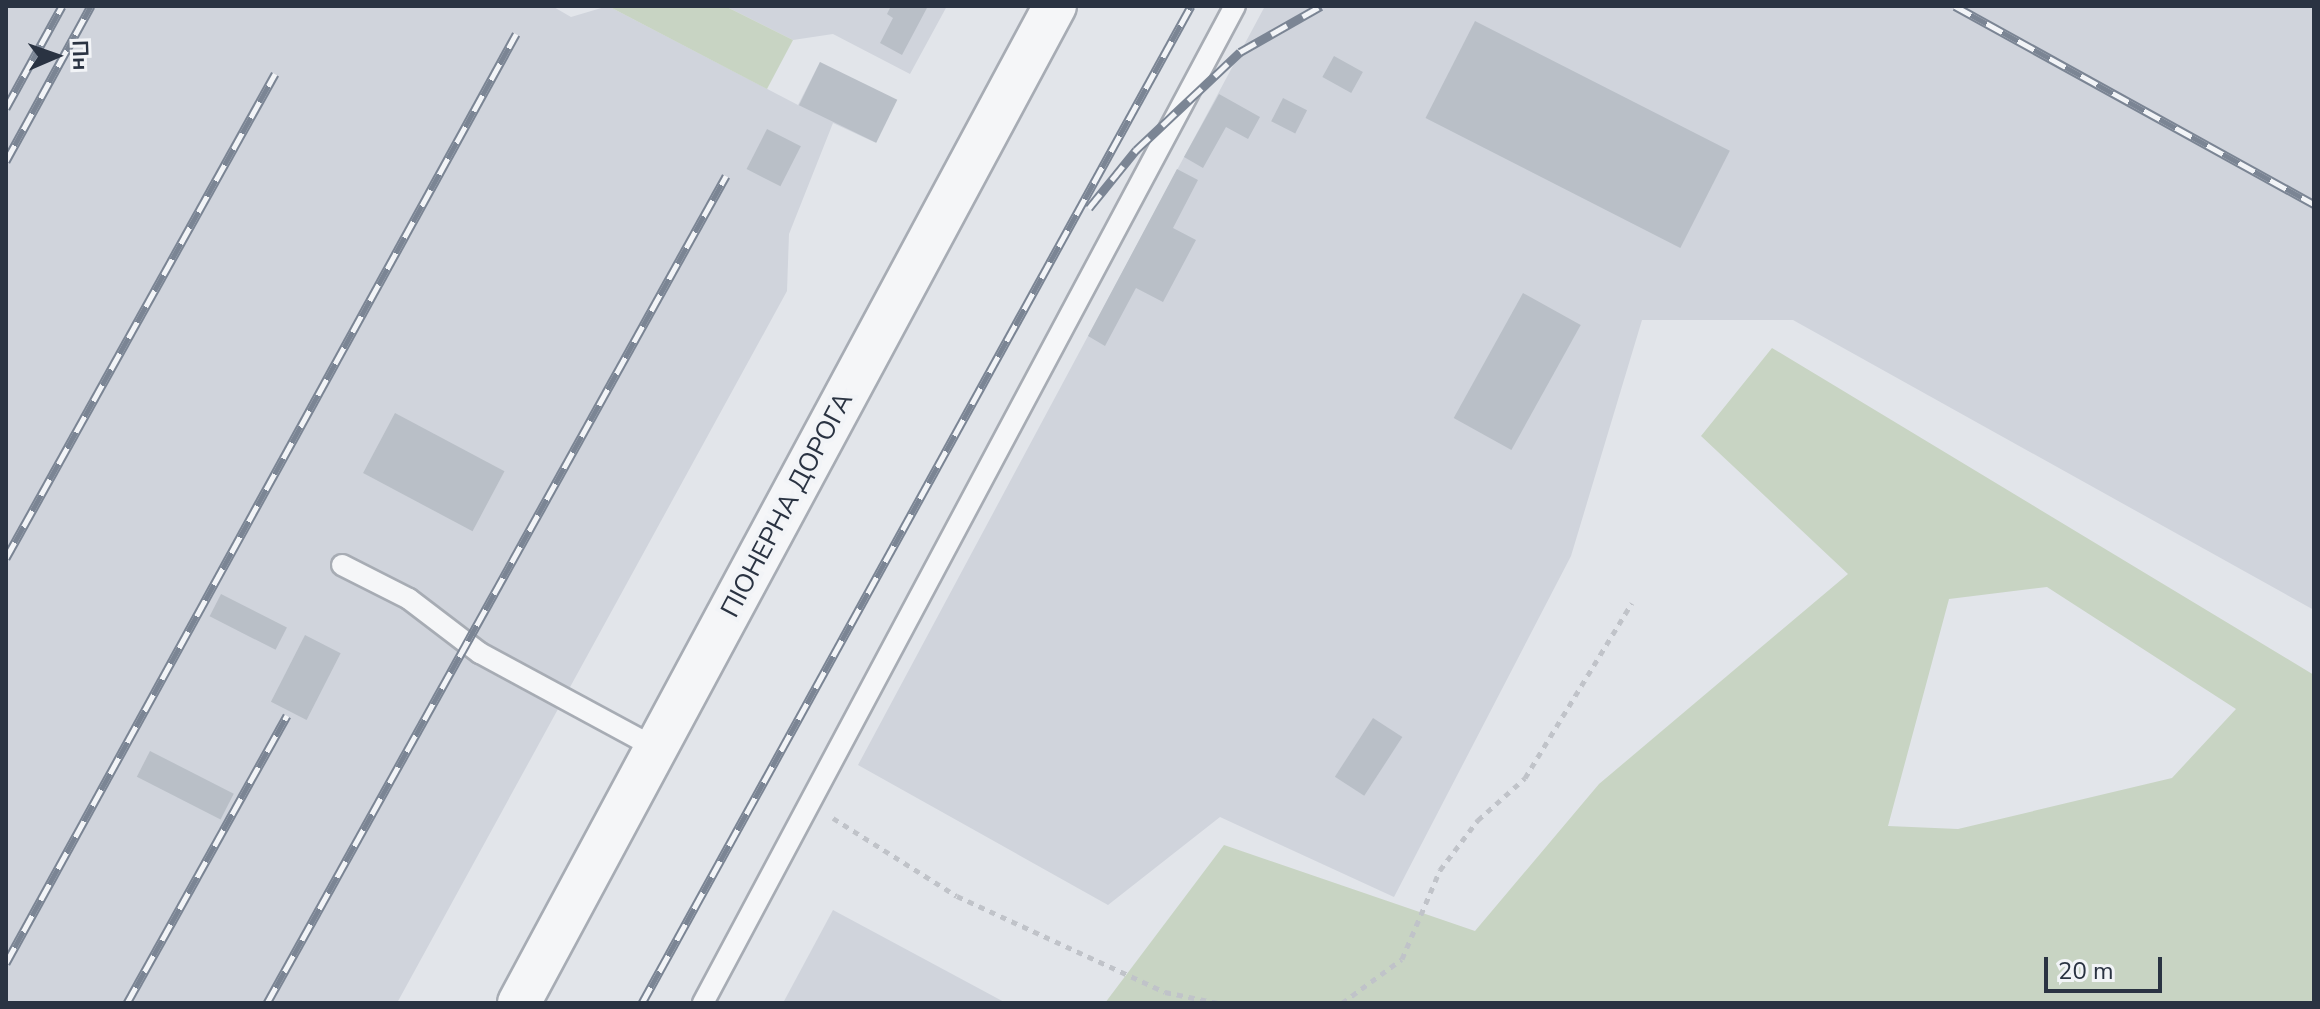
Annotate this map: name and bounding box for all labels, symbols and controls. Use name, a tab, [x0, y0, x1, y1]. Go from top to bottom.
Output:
north arrow	[16, 16, 96, 96]
text: Пн	[64, 40, 96, 71]
street label: ПІОНЕРНА ДОРОГА	[715, 387, 859, 623]
scale bar	[2048, 941, 2166, 991]
text: 20 m	[2058, 955, 2114, 987]

